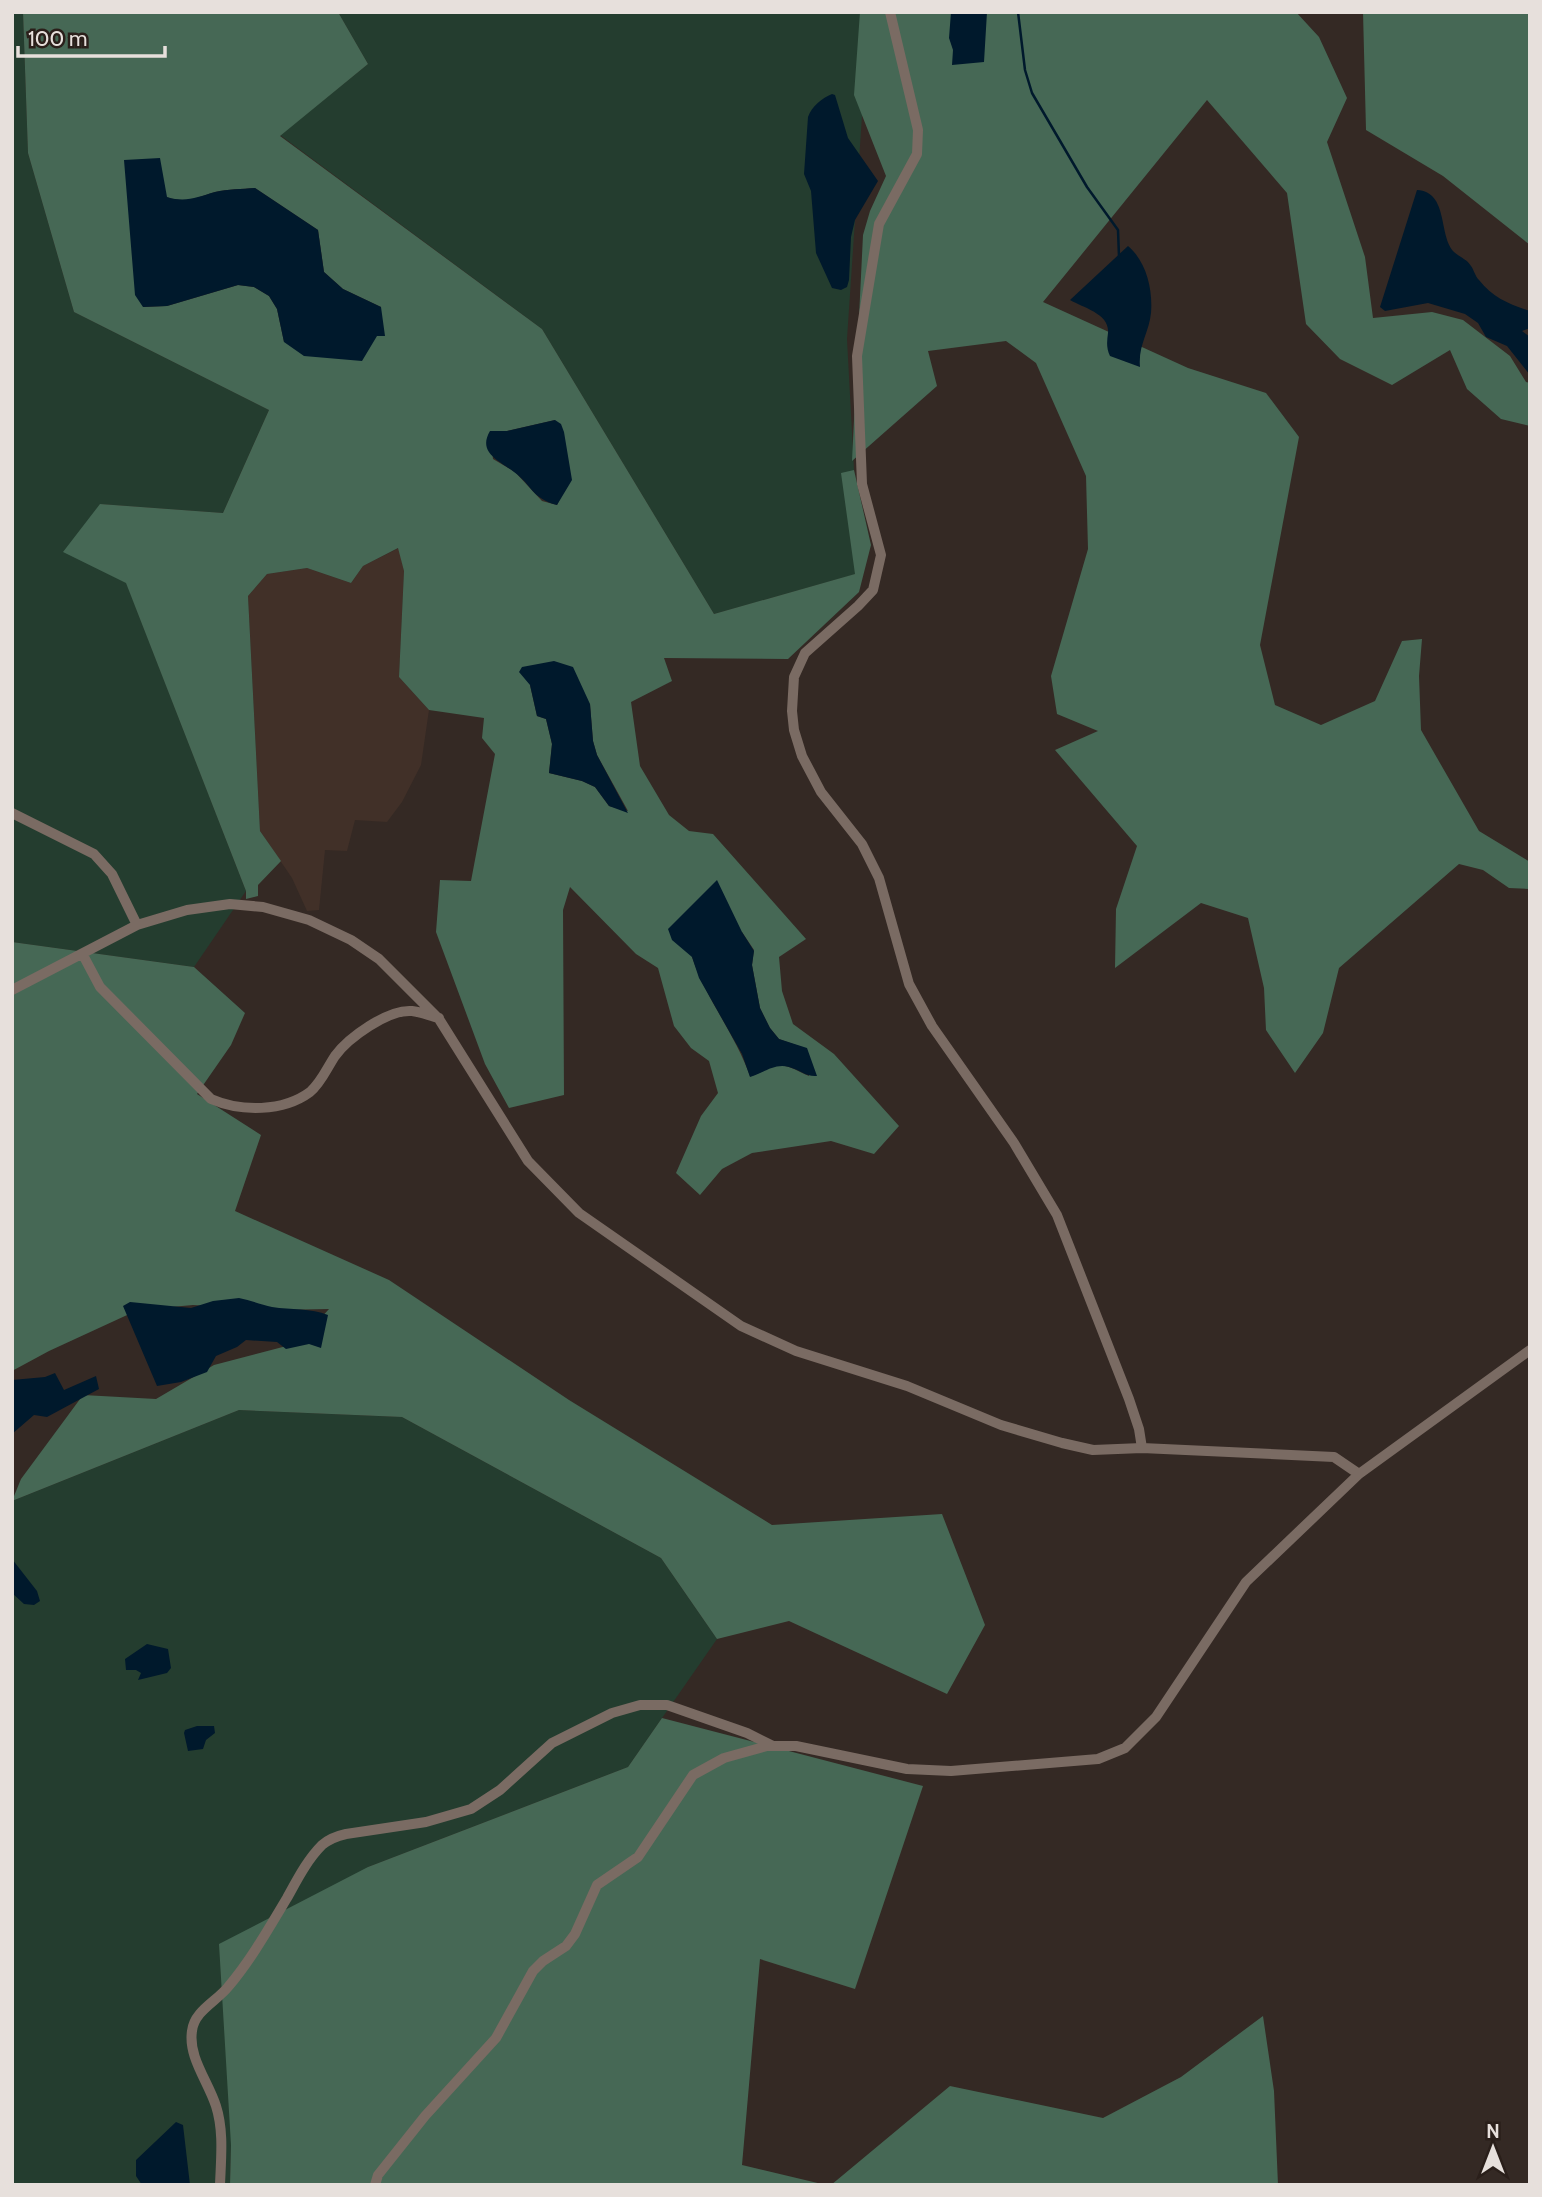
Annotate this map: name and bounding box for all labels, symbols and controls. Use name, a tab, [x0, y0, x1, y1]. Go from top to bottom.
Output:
scale bar	[18, 14, 164, 58]
text: 100 m	[28, 26, 87, 51]
north arrow	[1458, 2113, 1528, 2183]
text: N	[1486, 2120, 1500, 2143]

